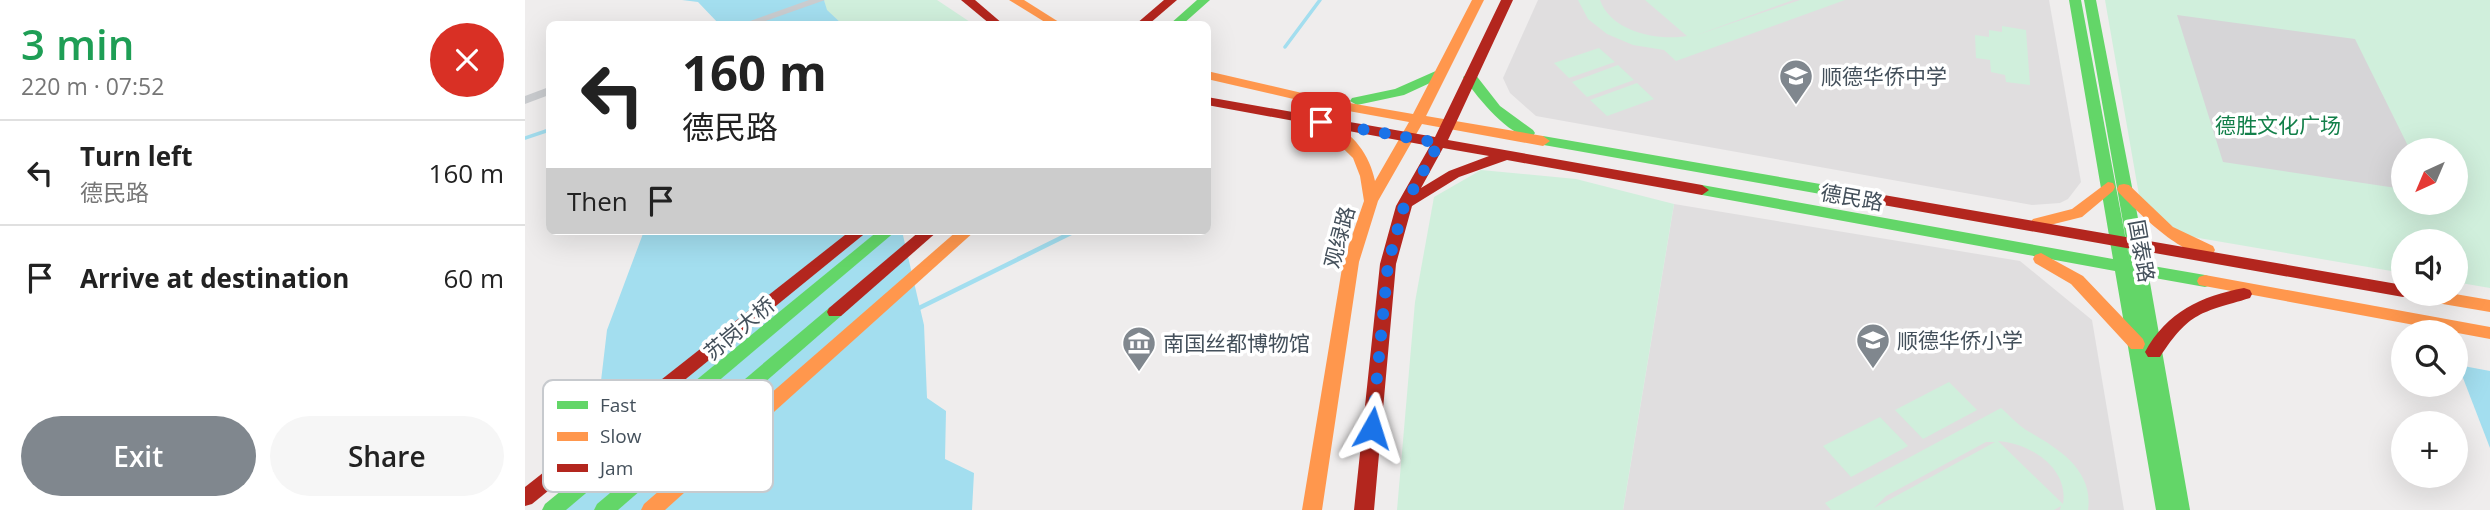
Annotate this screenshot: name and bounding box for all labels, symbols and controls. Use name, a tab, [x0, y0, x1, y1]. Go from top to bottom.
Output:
text: 3 min	[21, 15, 134, 72]
button: close	[430, 23, 504, 97]
text: 160 m	[682, 39, 827, 105]
icon: left	[567, 49, 658, 140]
school or university icon: 顺德华侨中学	[1777, 57, 1815, 106]
place label: 顺德华侨中学	[1821, 62, 1947, 90]
text: 220 m · 07:52	[21, 70, 164, 102]
pin	[1291, 92, 1351, 152]
icon: arrive	[1302, 103, 1340, 141]
text: 德民路	[682, 105, 778, 148]
park label: 德胜文化广场	[2215, 111, 2341, 139]
text: Turn left	[80, 138, 192, 174]
north arrow	[2391, 138, 2467, 215]
map controls	[2391, 138, 2468, 488]
icon: left	[21, 154, 59, 192]
text: 160 m	[429, 155, 504, 191]
text: 德民路	[80, 176, 149, 208]
street label: 德民路	[1819, 178, 1885, 216]
icon: arrive	[642, 182, 680, 220]
text: Then	[567, 183, 628, 219]
street label: 观绿路	[1317, 203, 1361, 271]
street label: 国泰路	[2123, 218, 2161, 284]
button: sound	[2391, 229, 2468, 306]
icon: arrive	[21, 259, 59, 297]
text: Arrive at destination	[80, 260, 349, 296]
text: 60 m	[443, 260, 504, 296]
street label: 苏岗大桥	[698, 290, 780, 366]
button: search	[2391, 320, 2468, 397]
school or university icon: 顺德华侨小学	[1854, 321, 1892, 370]
museum icon: 南国丝都博物馆	[1120, 324, 1158, 373]
place label: 顺德华侨小学	[1897, 326, 2023, 354]
place label: 南国丝都博物馆	[1163, 329, 1310, 357]
legend	[543, 380, 773, 492]
position arrow	[1335, 391, 1409, 465]
text: Fast	[600, 392, 636, 418]
button: +	[2391, 411, 2468, 488]
button: Exit	[21, 416, 256, 496]
button: Share	[270, 416, 504, 496]
text: Slow	[600, 423, 642, 449]
text: Jam	[598, 455, 633, 481]

